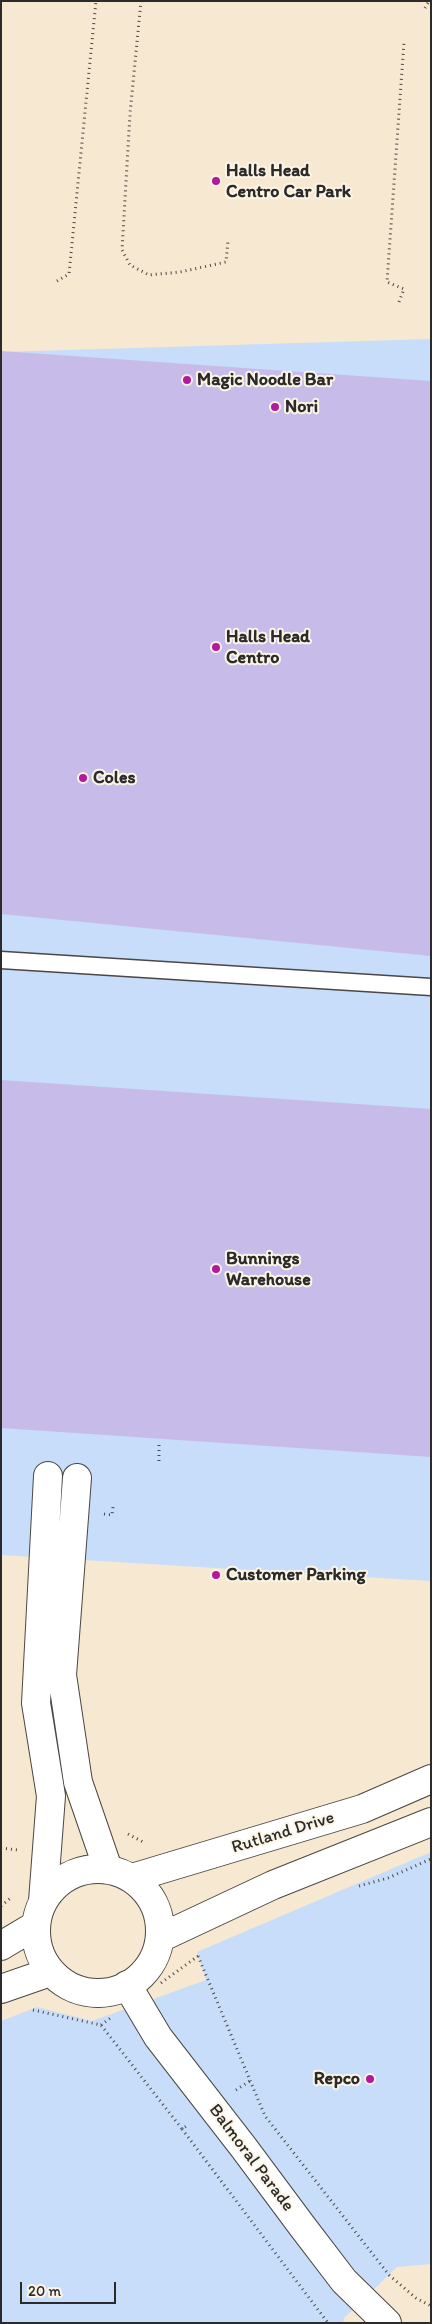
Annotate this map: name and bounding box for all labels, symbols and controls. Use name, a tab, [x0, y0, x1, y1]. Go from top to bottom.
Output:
place label: Halls Head Centro Car Park	[226, 160, 351, 202]
marker: Halls Head Centro Car Park	[210, 175, 222, 187]
place label: Magic Noodle Bar	[197, 369, 333, 391]
marker: Magic Noodle Bar	[181, 374, 193, 386]
place label: Nori	[285, 396, 318, 418]
marker: Nori	[269, 401, 281, 413]
place label: Halls Head Centro	[226, 626, 310, 669]
marker: Halls Head Centro	[210, 641, 222, 653]
place label: Coles	[93, 767, 135, 789]
marker: Coles	[77, 772, 89, 784]
place label: Bunnings Warehouse	[226, 1248, 311, 1290]
marker: Bunnings Warehouse	[210, 1263, 222, 1275]
place label: Customer Parking	[226, 1564, 366, 1586]
marker: Customer Parking	[210, 1569, 222, 1581]
street label: Rutland Drive	[229, 1807, 337, 1859]
place label: Repco	[314, 2068, 360, 2090]
marker: Repco	[364, 2073, 376, 2085]
street label: Balmoral Parade	[204, 2100, 298, 2216]
scale bar	[22, 2272, 119, 2304]
text: 20 m	[28, 2282, 61, 2300]

